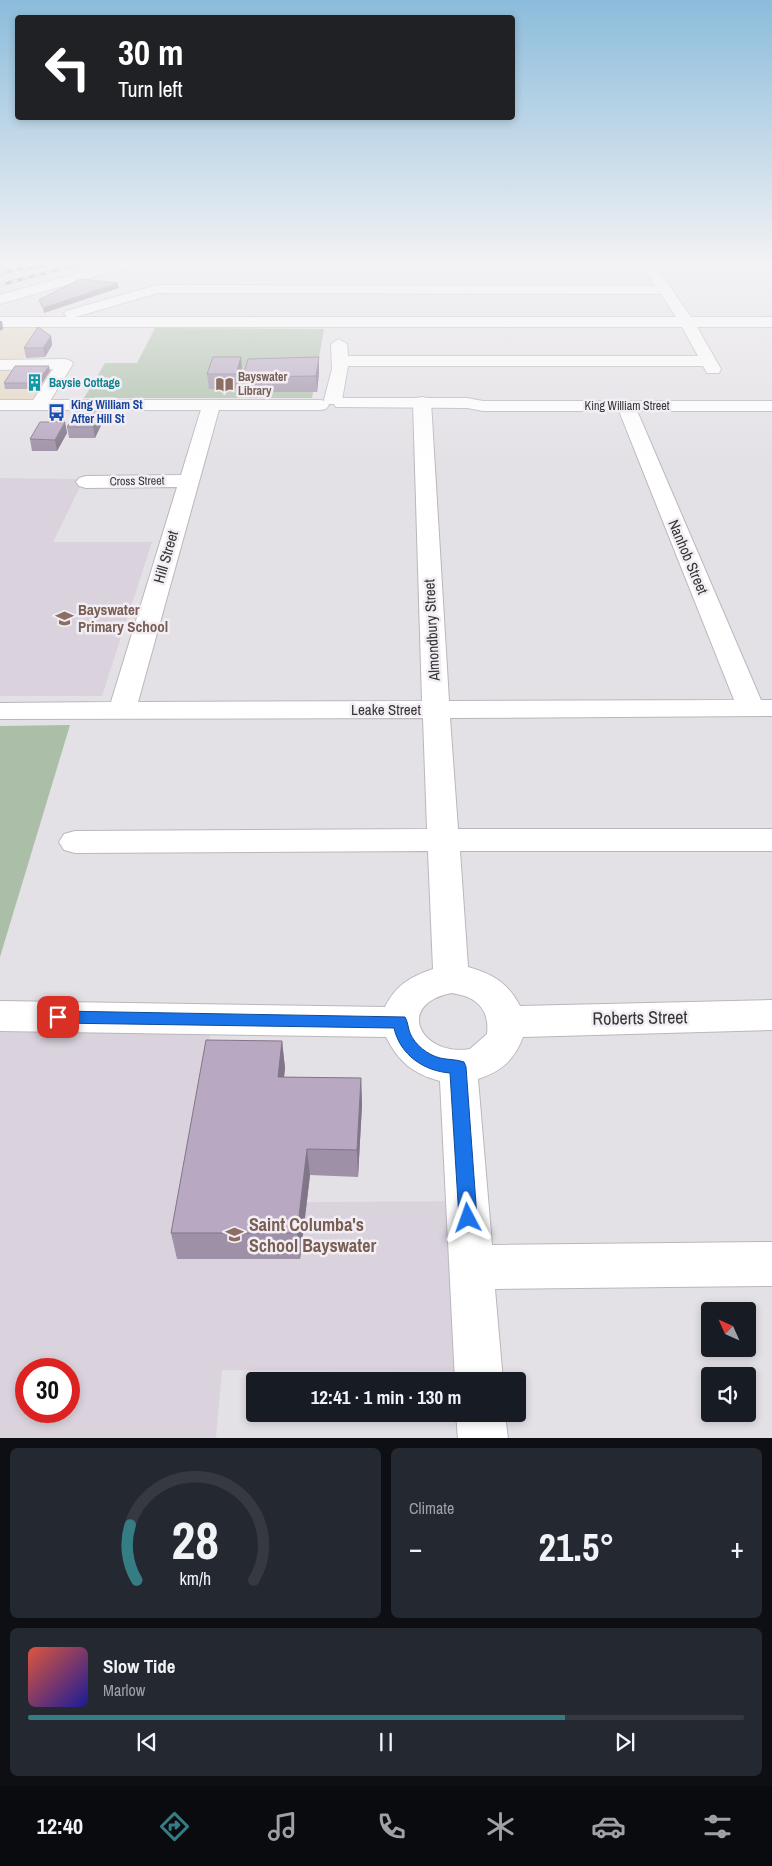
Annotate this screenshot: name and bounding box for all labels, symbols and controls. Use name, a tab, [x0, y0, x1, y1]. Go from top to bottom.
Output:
text: 30 m	[118, 29, 183, 76]
icon: left	[35, 35, 100, 100]
text: Turn left	[118, 74, 183, 104]
place label: Bayswater Library	[238, 369, 287, 399]
building icon: Baysie Cottage	[25, 373, 45, 393]
library icon: Bayswater Library	[214, 374, 234, 394]
place label: Baysie Cottage	[49, 375, 121, 391]
place label: King William St After Hill St	[71, 397, 143, 427]
street label: King William Street	[585, 398, 670, 414]
bus stop icon: King William St After Hill St	[47, 402, 67, 422]
street label: Cross Street	[110, 473, 165, 489]
street label: Nanhob Street	[663, 516, 714, 598]
street label: Hill Street	[148, 527, 183, 586]
street label: Almondbury Street	[418, 578, 445, 682]
place label: Bayswater Primary School	[78, 599, 168, 637]
school or university icon: Bayswater Primary School	[54, 609, 74, 629]
street label: Leake Street	[351, 699, 421, 720]
pin	[37, 996, 79, 1038]
icon: arrive	[44, 1003, 72, 1031]
street label: Roberts Street	[592, 1004, 688, 1031]
position arrow	[441, 1191, 493, 1243]
place label: Saint Columba's School Bayswater	[249, 1212, 376, 1258]
school or university icon: Saint Columba's School Bayswater	[225, 1225, 245, 1245]
north arrow	[701, 1302, 756, 1358]
map controls	[701, 1302, 756, 1422]
speed limit sign: 30	[15, 1358, 80, 1423]
button: sound	[701, 1367, 756, 1422]
text: 12:41 · 1 min · 130 m	[311, 1384, 461, 1410]
text: Climate	[409, 1497, 454, 1519]
text: 28	[172, 1505, 219, 1575]
text: 21.5°	[539, 1522, 614, 1573]
text: −	[409, 1529, 422, 1567]
text: +	[731, 1529, 744, 1567]
text: km/h	[180, 1567, 211, 1591]
text: Slow Tide	[103, 1653, 175, 1679]
text: Marlow	[103, 1679, 145, 1701]
icon: previous	[133, 1728, 161, 1756]
icon: pause	[372, 1728, 400, 1756]
icon: next	[611, 1728, 639, 1756]
icon: directions	[157, 1809, 192, 1844]
icon: music	[265, 1809, 300, 1844]
icon: phone	[374, 1809, 409, 1844]
icon: climate	[483, 1809, 518, 1844]
icon: car	[591, 1809, 626, 1844]
icon: filters	[700, 1809, 735, 1844]
text: 12:40	[37, 1811, 83, 1841]

